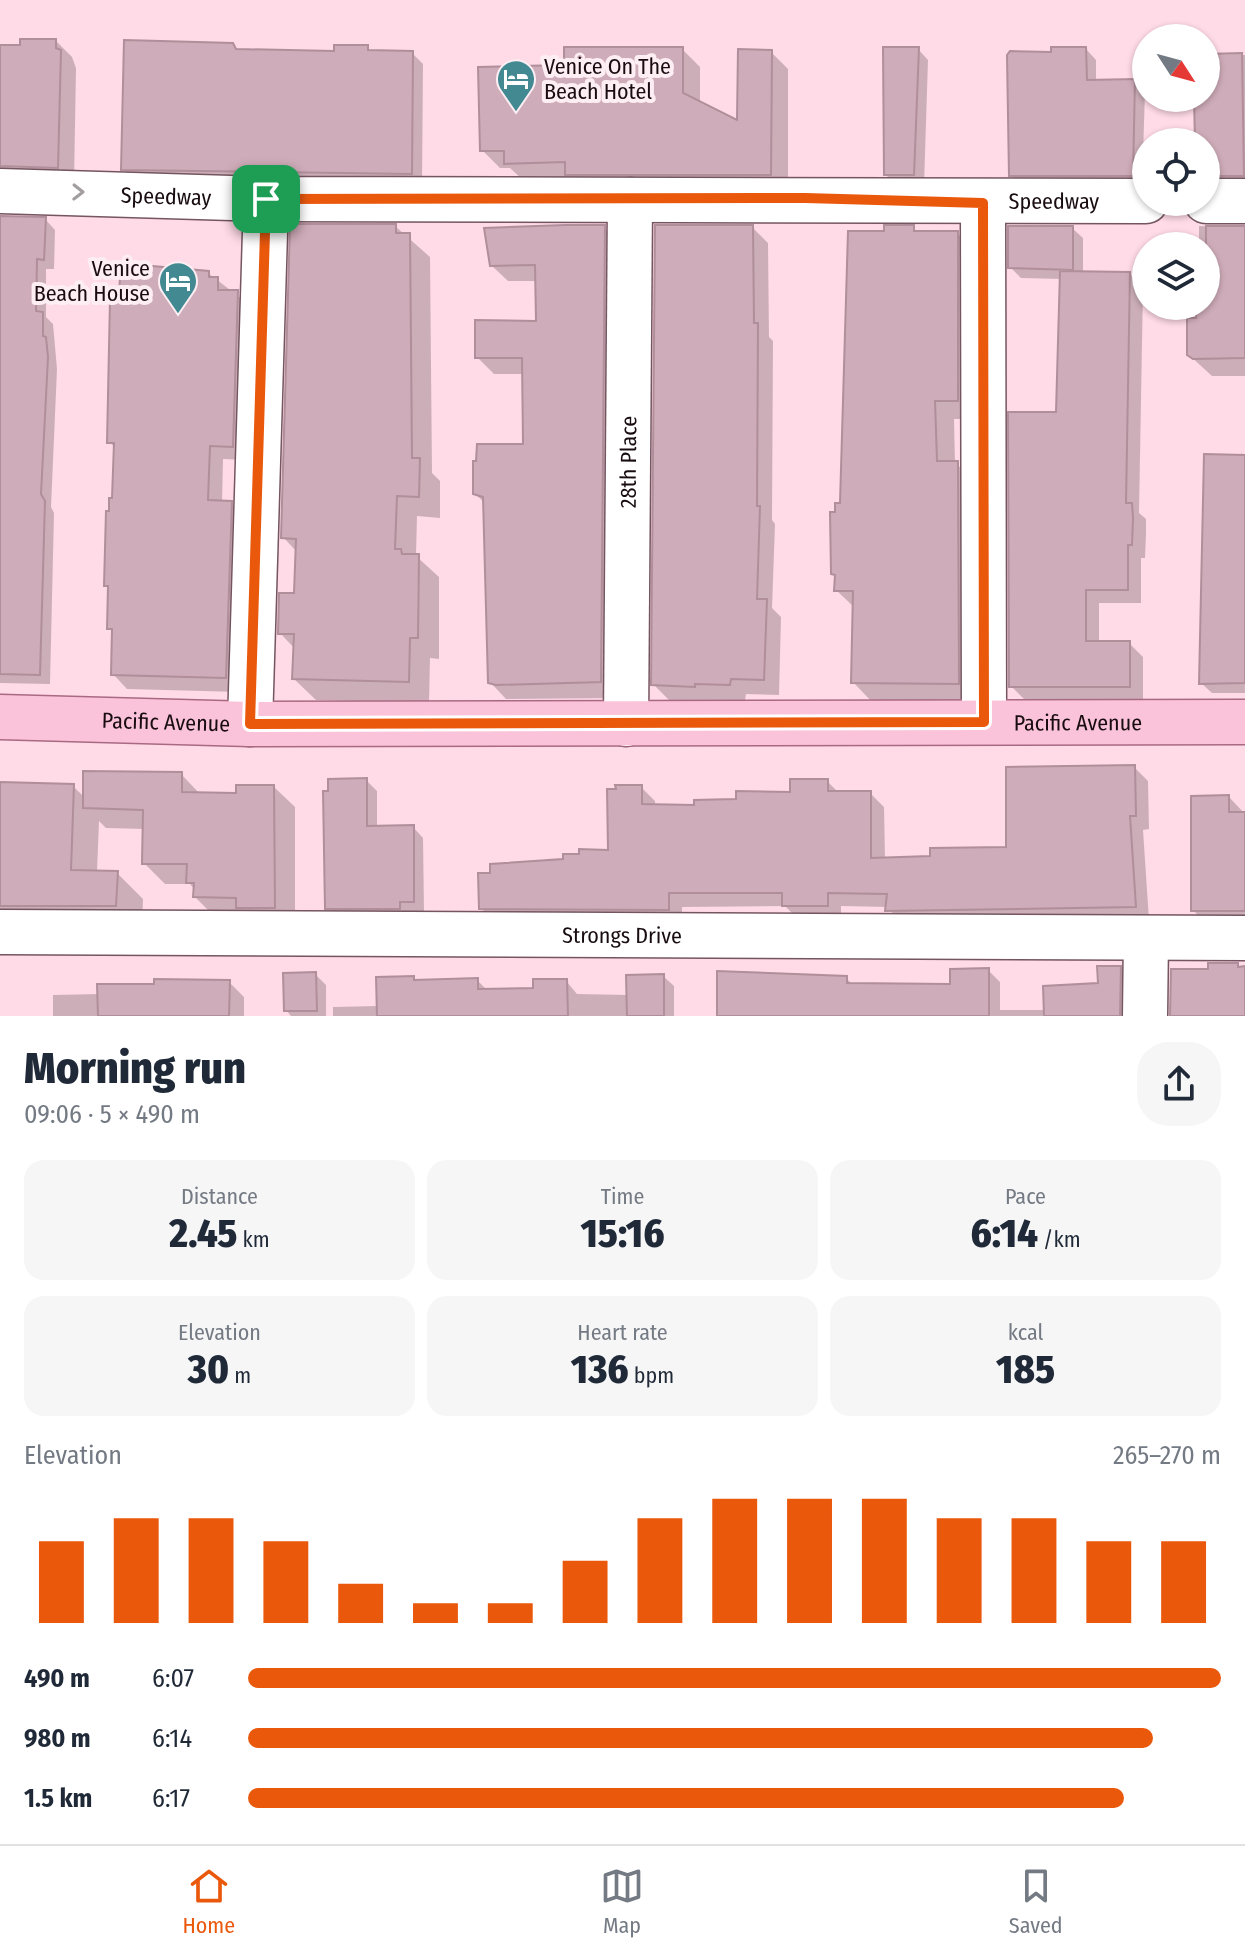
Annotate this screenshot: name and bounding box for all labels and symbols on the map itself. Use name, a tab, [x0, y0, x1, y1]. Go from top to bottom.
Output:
north arrow	[1132, 24, 1220, 112]
place label: Venice On The Beach Hotel	[544, 53, 671, 105]
hotel icon: Venice On The Beach Hotel	[495, 58, 537, 113]
pin	[232, 165, 300, 233]
street label: Speedway	[120, 182, 212, 211]
one-way arrow	[72, 184, 85, 201]
street label: Speedway	[1009, 188, 1099, 215]
place label: Venice Beach House	[34, 255, 150, 307]
hotel icon: Venice Beach House	[157, 260, 199, 315]
street label: 28th Place	[615, 416, 642, 508]
street label: Pacific Avenue	[101, 707, 230, 737]
street label: Pacific Avenue	[1014, 709, 1142, 736]
street label: Strongs Drive	[562, 922, 682, 949]

